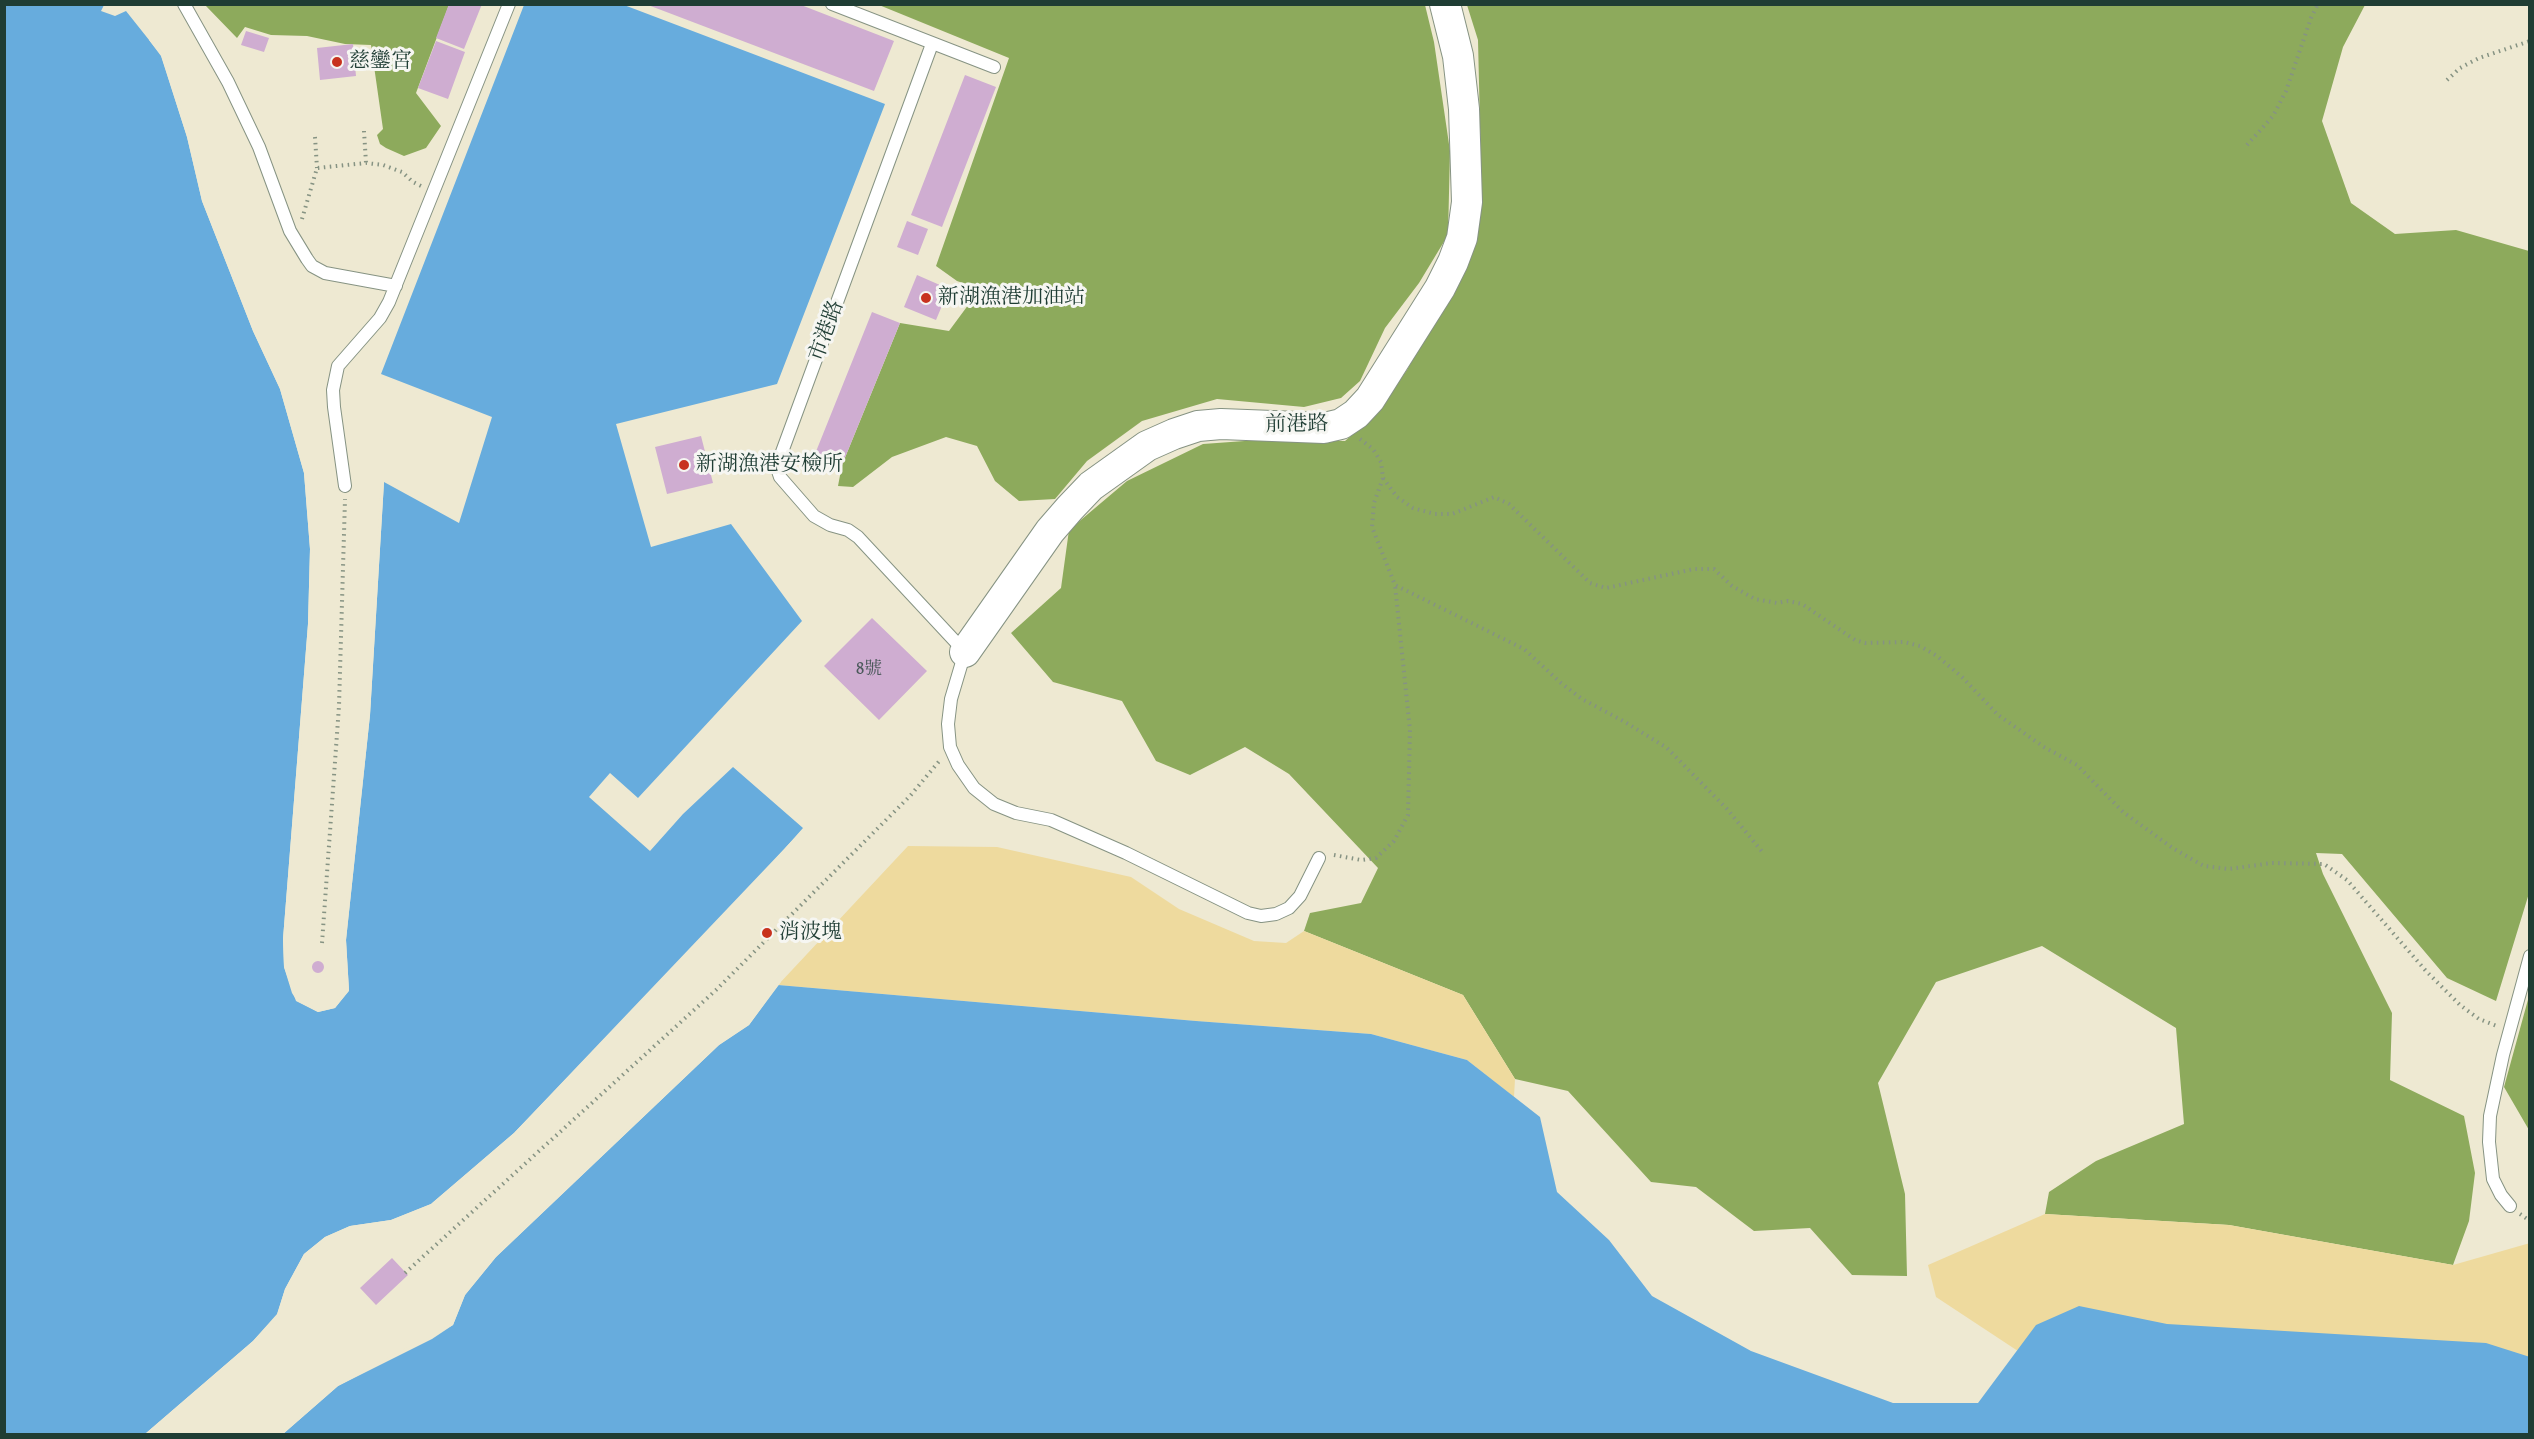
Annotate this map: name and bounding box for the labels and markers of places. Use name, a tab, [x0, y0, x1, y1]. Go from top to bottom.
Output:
place label: 慈鑾宮	[349, 49, 412, 75]
marker: 慈鑾宮	[330, 55, 344, 69]
place label: 新湖漁港加油站	[938, 285, 1085, 311]
marker: 新湖漁港加油站	[919, 291, 933, 305]
place label: 新湖漁港安檢所	[696, 452, 843, 478]
marker: 新湖漁港安檢所	[677, 458, 691, 472]
place label: 消波塊	[779, 920, 842, 946]
marker: 消波塊	[760, 926, 774, 940]

